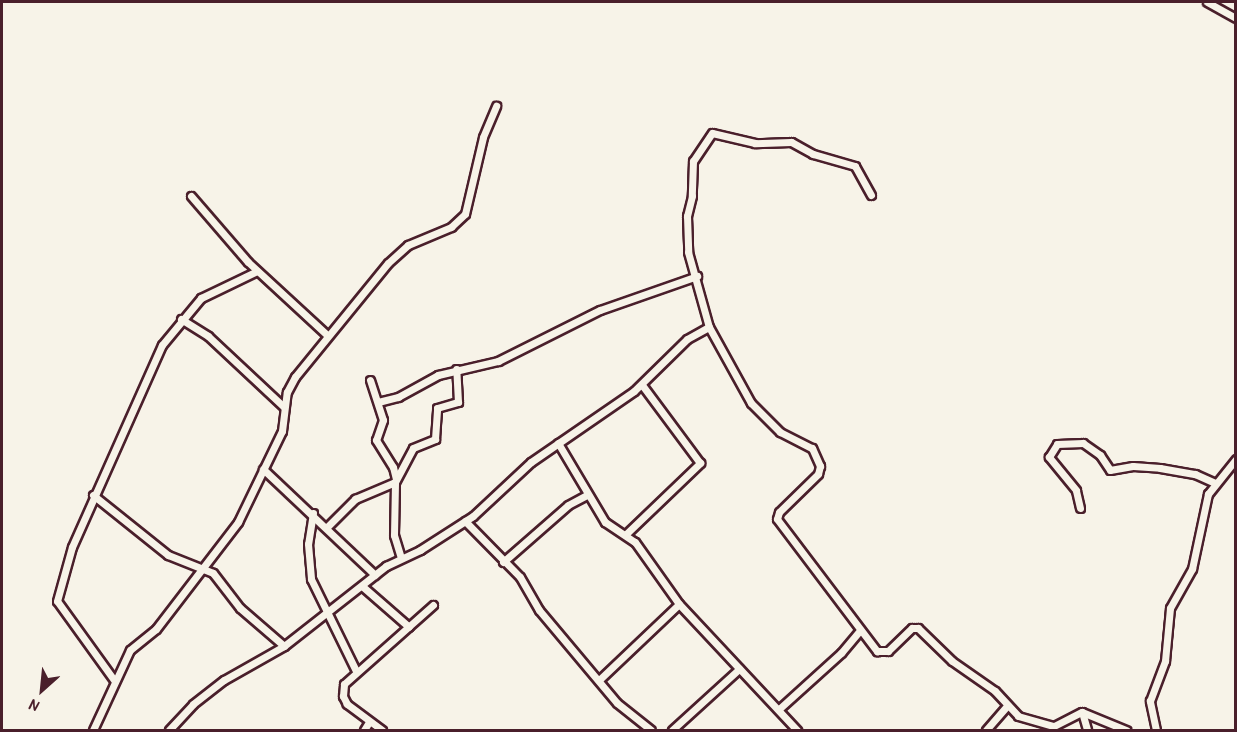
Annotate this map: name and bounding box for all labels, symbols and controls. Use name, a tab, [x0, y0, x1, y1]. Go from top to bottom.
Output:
north arrow	[12, 660, 72, 720]
text: N	[25, 694, 43, 718]

